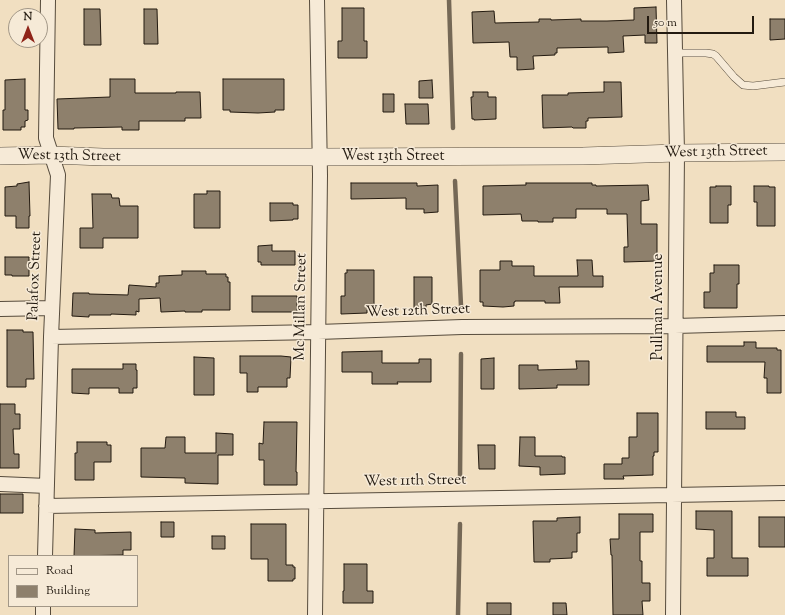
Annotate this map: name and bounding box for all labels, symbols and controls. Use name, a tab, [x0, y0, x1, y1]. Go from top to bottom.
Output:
north arrow	[8, 8, 48, 48]
scale bar	[649, 8, 756, 34]
text: N	[24, 9, 32, 25]
text: 50 m	[654, 14, 677, 32]
street label: West 13th Street	[664, 143, 768, 163]
street label: West 13th Street	[17, 147, 121, 167]
street label: West 13th Street	[341, 148, 445, 166]
street label: Palafox Street	[25, 231, 47, 321]
street label: Mc Millan Street	[292, 253, 312, 361]
street label: Pullman Avenue	[650, 254, 668, 360]
street label: West 12th Street	[366, 301, 470, 323]
street label: West 11th Street	[364, 472, 466, 492]
legend	[8, 555, 138, 607]
text: Road	[46, 562, 73, 580]
text: Building	[46, 582, 90, 600]

